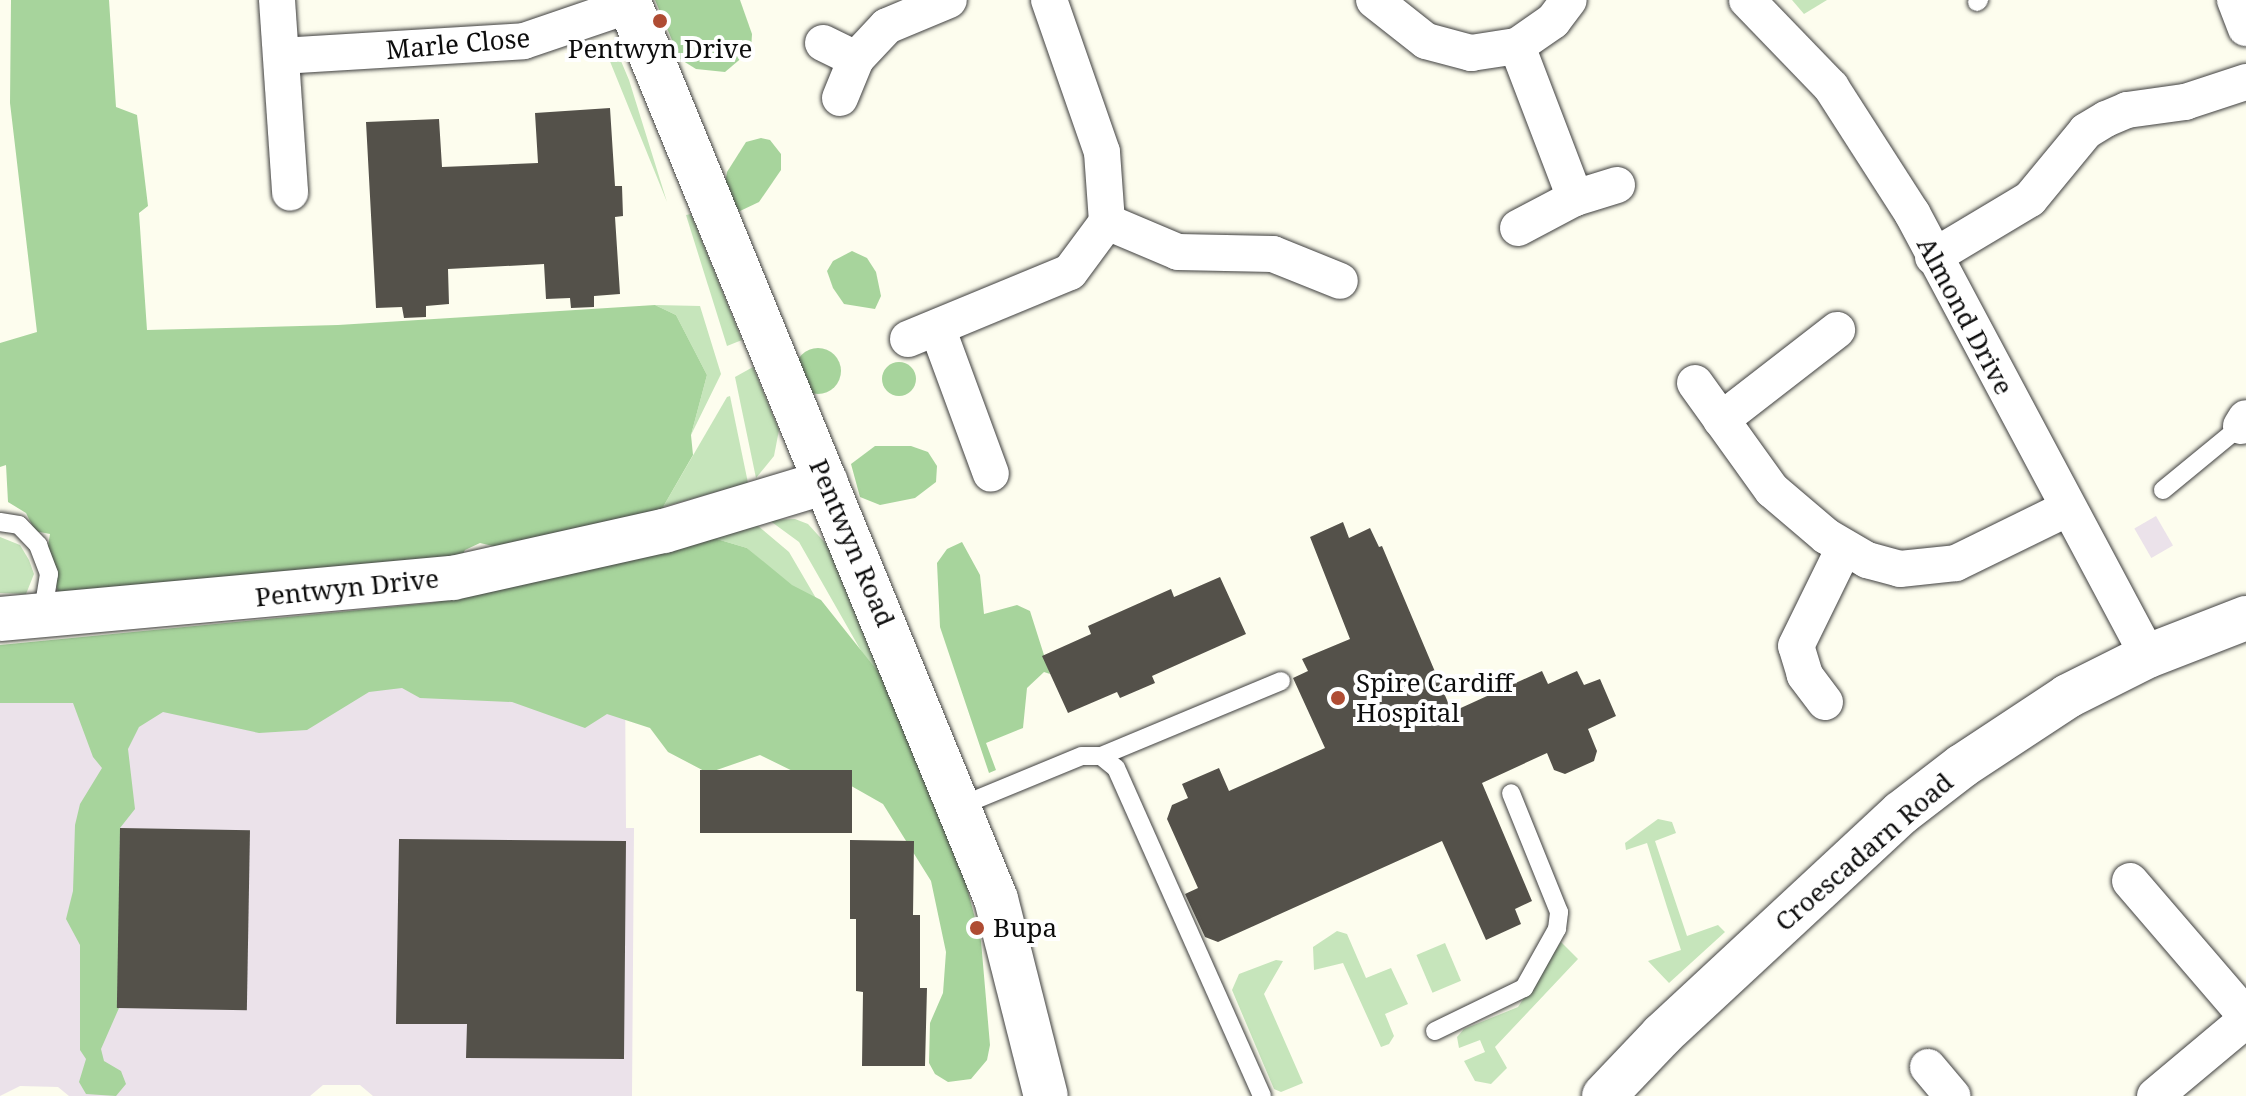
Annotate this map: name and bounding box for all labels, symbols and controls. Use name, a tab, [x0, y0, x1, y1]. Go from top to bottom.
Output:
marker: Pentwyn Drive	[651, 12, 669, 30]
street label: Marle Close	[385, 22, 531, 66]
place label: Pentwyn Drive	[568, 33, 752, 65]
street label: Almond Drive	[1910, 232, 2020, 400]
street label: Pentwyn Road	[803, 455, 901, 631]
street label: Pentwyn Drive	[254, 563, 440, 613]
place label: Spire Cardiff Hospital	[1356, 667, 1513, 728]
marker: Spire Cardiff Hospital	[1327, 687, 1349, 709]
street label: Croescadarn Road	[1769, 766, 1959, 938]
place label: Bupa	[993, 912, 1057, 944]
marker: Bupa	[968, 919, 986, 937]

